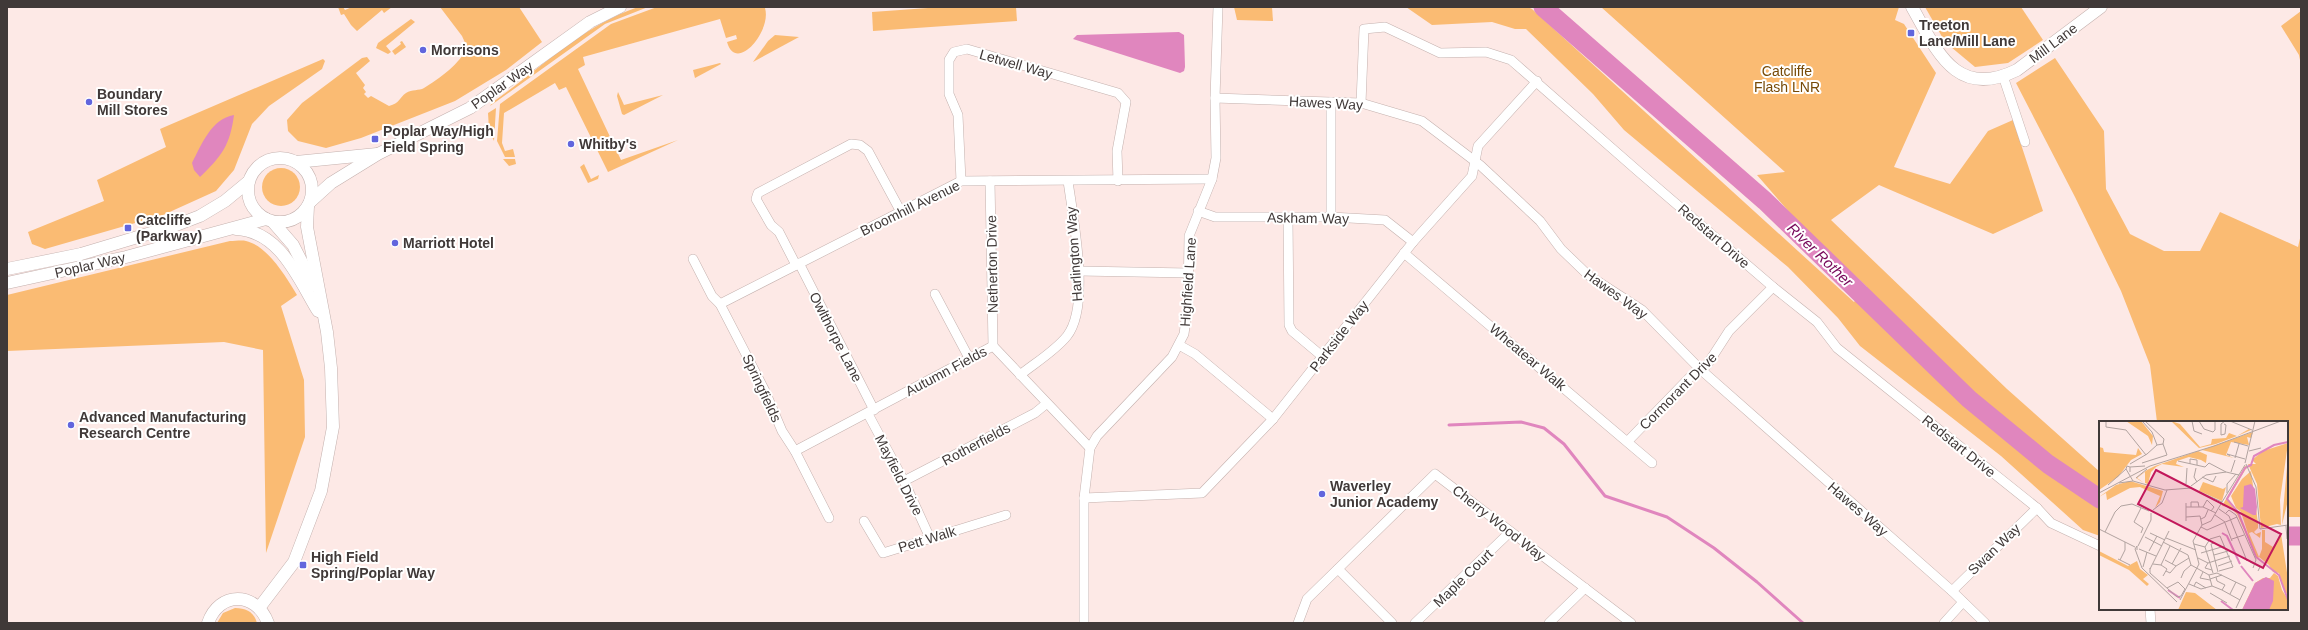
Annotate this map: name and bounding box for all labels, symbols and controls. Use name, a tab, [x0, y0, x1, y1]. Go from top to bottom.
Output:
place label: Treeton Lane/Mill Lane	[1919, 17, 2016, 49]
street label: Mill Lane	[2026, 20, 2080, 66]
marker: Treeton Lane/Mill Lane	[1906, 28, 1916, 38]
place label: Morrisons	[431, 42, 499, 58]
marker: Morrisons	[418, 45, 428, 55]
street label: Letwell Way	[978, 46, 1054, 82]
street label: Poplar Way	[468, 58, 536, 112]
park label: Catcliffe Flash LNR	[1754, 63, 1820, 95]
place label: Boundary Mill Stores	[97, 86, 168, 118]
street label: Hawes Way	[1289, 93, 1363, 113]
marker: Boundary Mill Stores	[84, 97, 94, 107]
place label: Poplar Way/High Field Spring	[383, 123, 494, 155]
marker: Poplar Way/High Field Spring	[370, 134, 380, 144]
place label: Whitby's	[579, 136, 637, 152]
marker: Whitby's	[566, 139, 576, 149]
street label: Broomhill Avenue	[858, 177, 963, 239]
street label: Redstart Drive	[1675, 201, 1753, 272]
street label: Harlington Way	[1063, 206, 1085, 302]
street label: Askham Way	[1267, 209, 1349, 227]
place label: Catcliffe (Parkway)	[136, 212, 202, 244]
street label: Netherton Drive	[983, 215, 1001, 313]
water label: River Rother	[1784, 219, 1857, 291]
marker: Catcliffe (Parkway)	[123, 223, 133, 233]
place label: Marriott Hotel	[403, 235, 494, 251]
street label: Highfield Lane	[1177, 237, 1199, 327]
marker: Marriott Hotel	[390, 238, 400, 248]
street label: Poplar Way	[53, 249, 127, 281]
street label: Hawes Way	[1581, 266, 1651, 322]
street label: Owlthorpe Lane	[806, 289, 866, 385]
street label: Parkside Way	[1306, 297, 1372, 375]
street label: Wheatear Walk	[1486, 320, 1570, 394]
street label: Autumn Fields	[903, 343, 989, 399]
street label: Cormorant Drive	[1636, 349, 1720, 433]
street label: Springfields	[739, 351, 785, 425]
place label: Advanced Manufacturing Research Centre	[79, 409, 246, 441]
street label: Redstart Drive	[1919, 412, 1999, 481]
street label: Rotherfields	[939, 419, 1013, 469]
marker: Advanced Manufacturing Research Centre	[66, 420, 76, 430]
inset map	[2099, 421, 2288, 610]
street label: Mayfield Drive	[872, 432, 926, 518]
place label: Waverley Junior Academy	[1330, 478, 1439, 510]
street label: Hawes Way	[1825, 479, 1891, 539]
street label: Cherry Wood Way	[1449, 482, 1549, 564]
marker: Waverley Junior Academy	[1317, 489, 1327, 499]
street label: Swan Way	[1965, 520, 2023, 578]
street label: Pett Walk	[896, 522, 959, 555]
street label: Maple Court	[1430, 546, 1496, 610]
place label: High Field Spring/Poplar Way	[311, 549, 435, 581]
marker: High Field Spring/Poplar Way	[298, 560, 308, 570]

